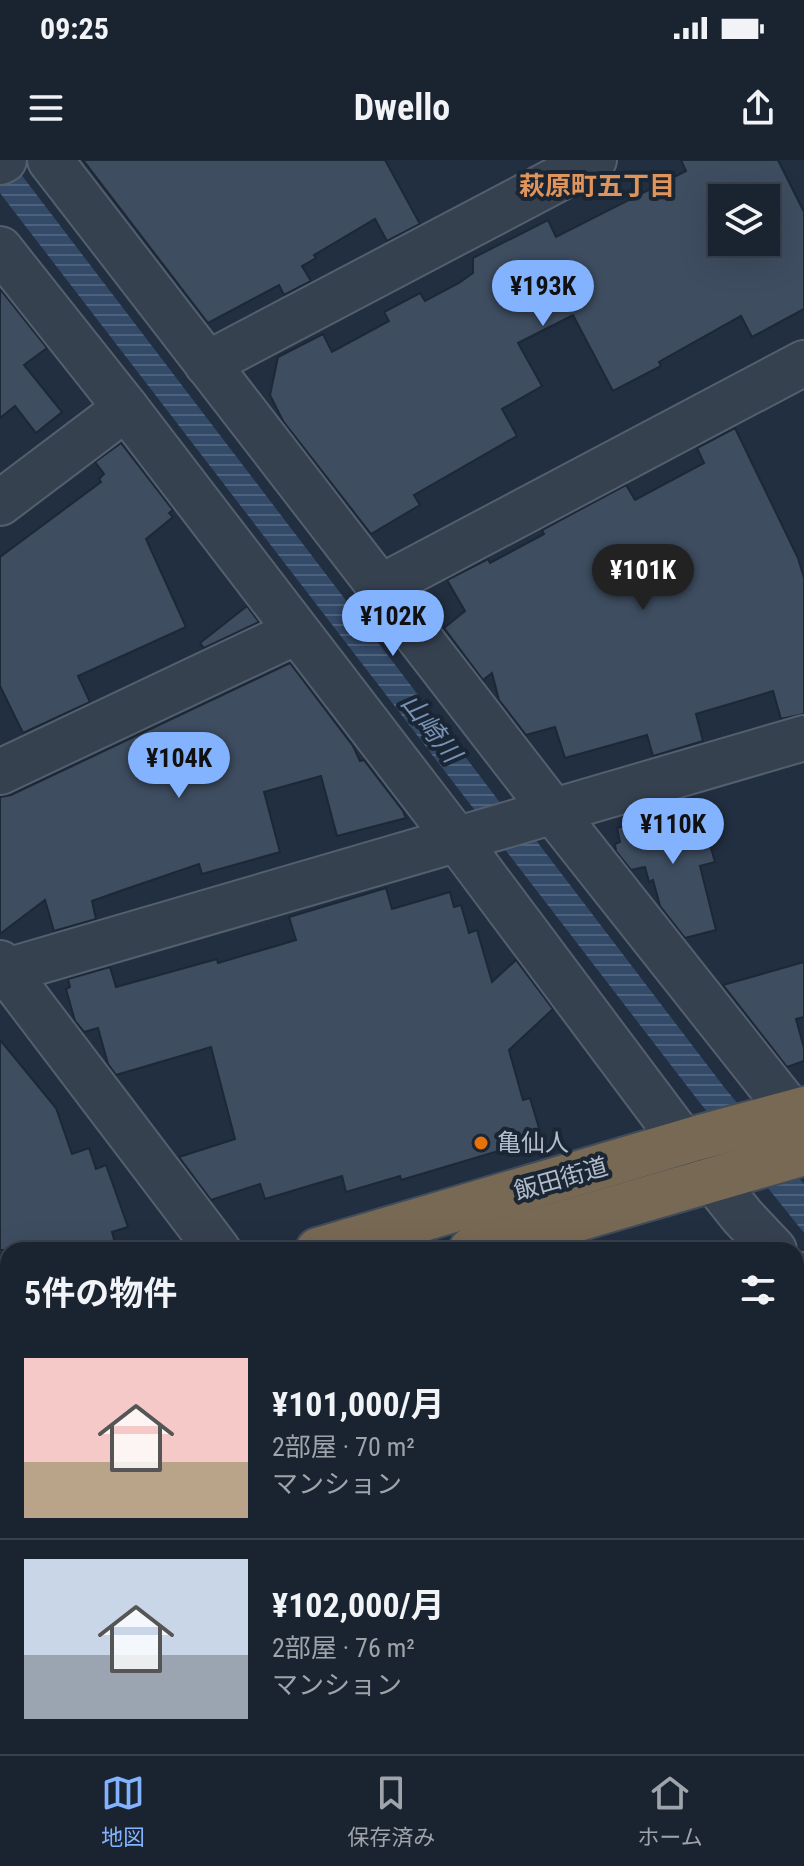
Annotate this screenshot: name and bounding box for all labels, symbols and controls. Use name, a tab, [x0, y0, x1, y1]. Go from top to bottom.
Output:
text: 09:25	[40, 11, 109, 46]
icon: menu	[24, 86, 68, 130]
icon: share	[736, 86, 780, 130]
text: Dwello	[354, 87, 450, 129]
district label: 萩原町五丁目	[519, 171, 675, 201]
map controls	[708, 184, 780, 256]
button: layers	[708, 184, 780, 256]
pin: ¥193K	[487, 260, 599, 328]
text: ¥193K	[510, 271, 576, 301]
pin: ¥101K	[587, 544, 699, 612]
text: ¥101K	[610, 555, 676, 585]
pin: ¥102K	[337, 590, 449, 658]
text: ¥102K	[360, 601, 426, 631]
water label: 山崎川	[395, 688, 469, 770]
pin: ¥104K	[123, 732, 235, 800]
text: ¥104K	[146, 743, 212, 773]
pin: ¥110K	[617, 798, 729, 866]
text: ¥110K	[640, 809, 706, 839]
place label: 亀仙人	[497, 1129, 569, 1157]
marker: 亀仙人	[472, 1134, 490, 1152]
street label: 飯田街道	[511, 1152, 611, 1206]
icon: filters	[736, 1268, 780, 1312]
text: 5件の物件	[24, 1273, 177, 1313]
text: ¥101,000/月	[272, 1384, 445, 1424]
icon: home	[88, 1390, 184, 1486]
text: 2部屋 · 70 m²	[272, 1432, 415, 1462]
text: マンション	[272, 1469, 402, 1499]
text: ¥102,000/月	[272, 1585, 445, 1625]
icon: home	[88, 1591, 184, 1687]
text: 2部屋 · 76 m²	[272, 1633, 415, 1663]
text: マンション	[272, 1670, 402, 1700]
tab: 地図	[101, 1771, 145, 1851]
tab: 保存済み	[347, 1771, 435, 1851]
tab: ホーム	[638, 1771, 703, 1851]

